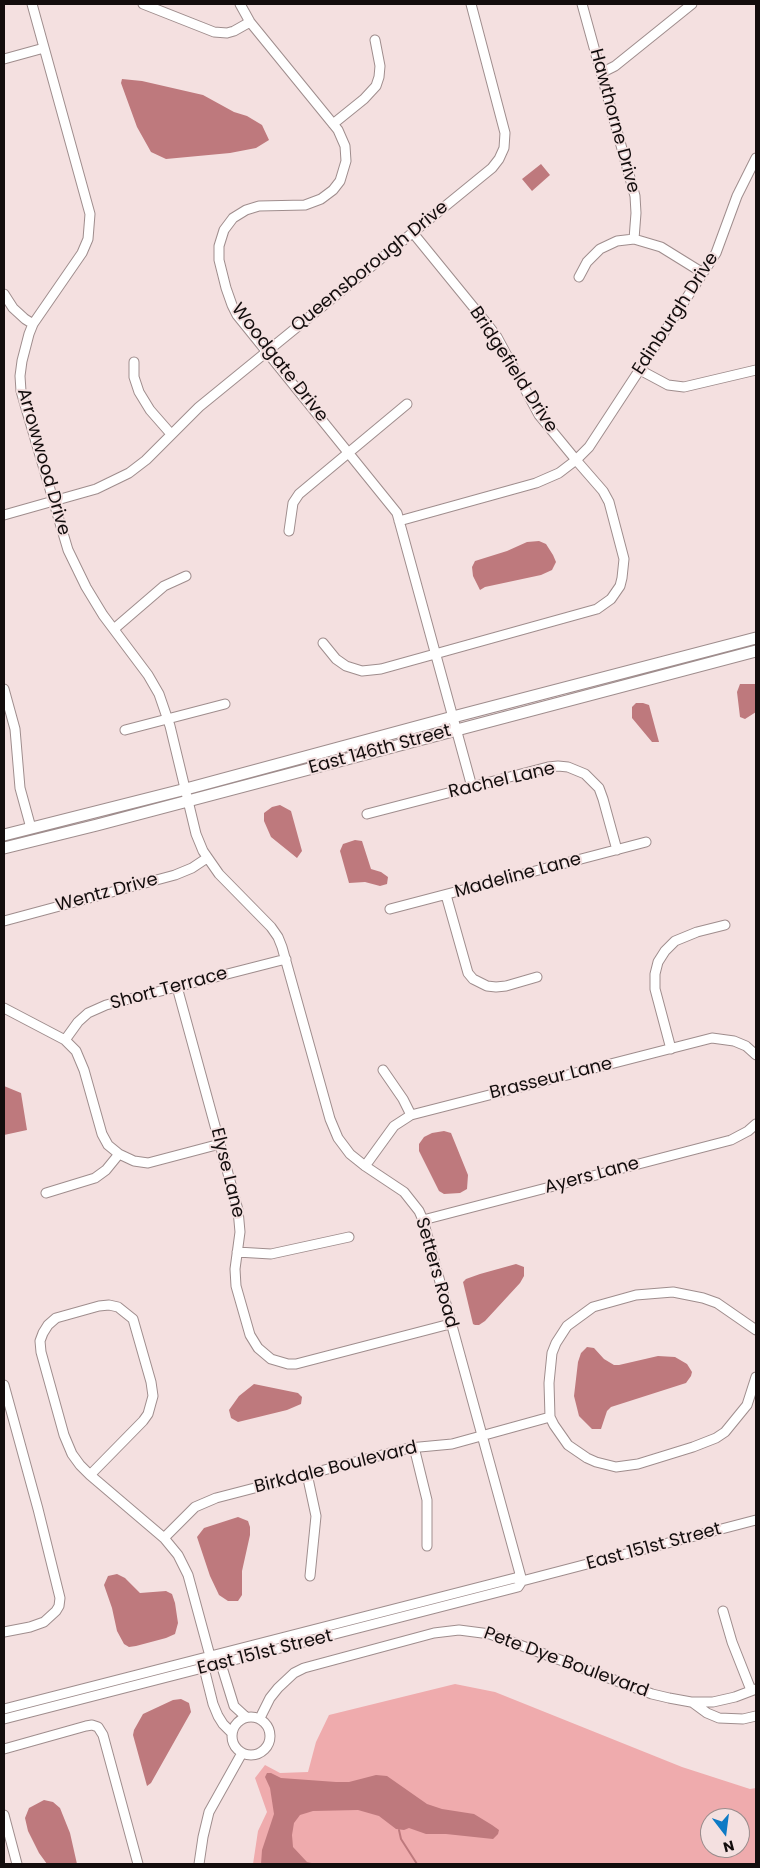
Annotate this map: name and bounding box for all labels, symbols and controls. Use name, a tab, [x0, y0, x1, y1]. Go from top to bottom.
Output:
street label: Hawthorne Drive	[584, 47, 644, 195]
street label: Queensborough Drive	[287, 197, 453, 337]
street label: Edinburgh Drive	[628, 249, 724, 379]
street label: Woodgate Drive	[226, 299, 332, 427]
street label: Bridgefield Drive	[464, 303, 562, 437]
street label: Arrowwood Drive	[12, 386, 74, 538]
street label: East 146th Street	[307, 721, 453, 779]
street label: Rachel Lane	[447, 758, 557, 804]
street label: Madeline Lane	[452, 849, 584, 903]
street label: Wentz Drive	[54, 869, 160, 917]
street label: Short Terrace	[108, 963, 230, 1015]
street label: Brasseur Lane	[487, 1053, 615, 1105]
street label: Elyse Lane	[205, 1126, 249, 1220]
street label: Ayers Lane	[542, 1153, 642, 1199]
street label: Setters Road	[410, 1215, 462, 1331]
street label: Birkdale Boulevard	[252, 1437, 420, 1499]
street label: East 151st Street	[584, 1519, 724, 1575]
street label: Pete Dye Boulevard	[481, 1623, 651, 1703]
street label: East 151st Street	[195, 1626, 335, 1680]
north arrow	[700, 1808, 750, 1858]
text: N	[721, 1836, 736, 1858]

